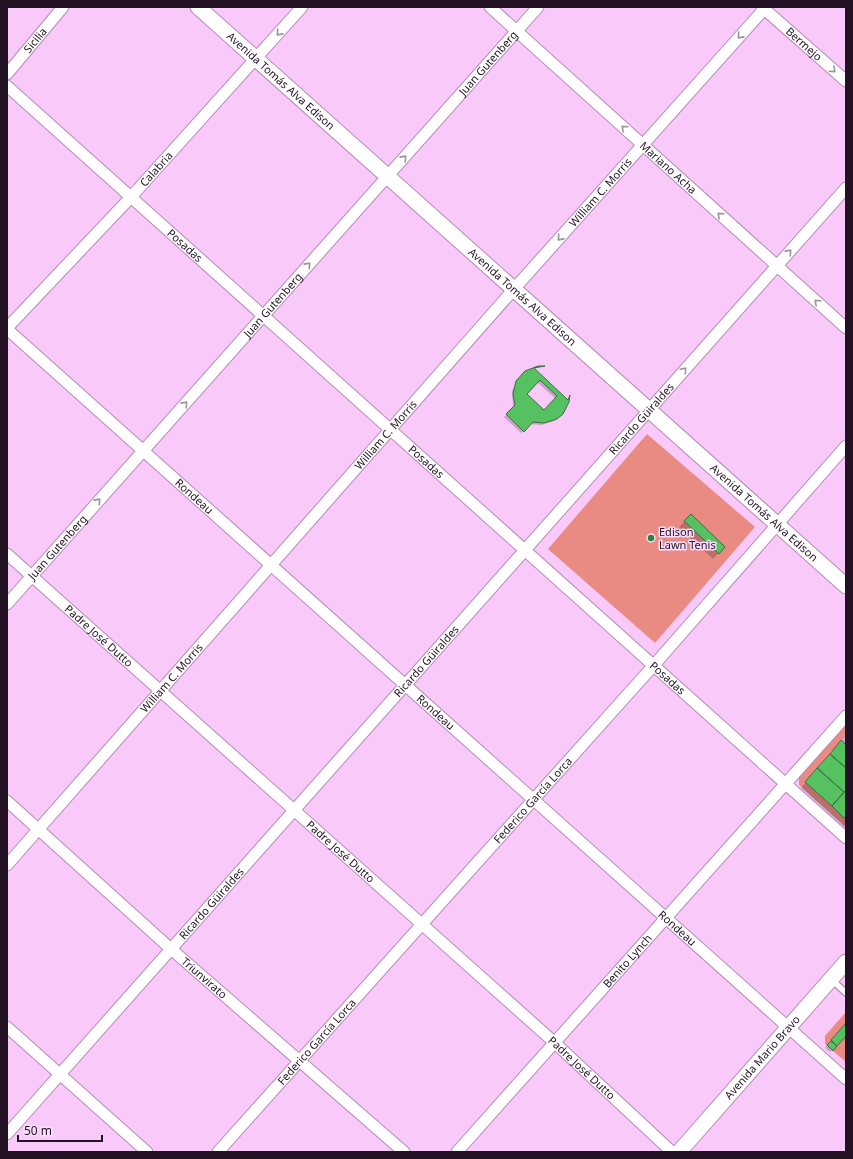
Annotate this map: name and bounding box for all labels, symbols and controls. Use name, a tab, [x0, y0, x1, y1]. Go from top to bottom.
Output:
street label: Bermejo	[783, 23, 826, 64]
street label: Sicilia	[20, 24, 50, 56]
street label: Juan Gutenberg	[454, 27, 521, 99]
street label: Avenida Tomás Alva Edison	[224, 28, 338, 133]
one-way arrow	[276, 28, 283, 35]
one-way arrow	[737, 31, 744, 39]
one-way arrow	[829, 65, 836, 72]
one-way arrow	[621, 125, 629, 132]
street label: Mariano Acha	[637, 138, 700, 197]
street label: Calabria	[136, 148, 176, 190]
street label: William C. Morris	[565, 154, 635, 230]
one-way arrow	[399, 155, 406, 162]
one-way arrow	[717, 212, 725, 220]
street label: Posadas	[164, 225, 206, 265]
one-way arrow	[558, 233, 565, 240]
street label: Avenida Tomás Alva Edison	[466, 244, 580, 349]
one-way arrow	[784, 249, 791, 256]
one-way arrow	[304, 262, 311, 270]
street label: Juan Gutenberg	[239, 269, 305, 341]
one-way arrow	[814, 299, 822, 307]
one-way arrow	[680, 368, 687, 375]
street label: Ricardo Güiraldes	[605, 379, 677, 457]
street label: William C. Morris	[351, 397, 420, 472]
one-way arrow	[180, 401, 187, 409]
street label: Posadas	[406, 441, 448, 481]
street label: Avenida Tomás Alva Edison	[707, 460, 821, 565]
street label: Rondeau	[172, 475, 217, 517]
one-way arrow	[93, 499, 100, 506]
street label: Juan Gutenberg	[24, 511, 90, 583]
place label: Edison Lawn Tenis	[659, 524, 716, 552]
marker: Edison Lawn Tenis	[646, 533, 656, 543]
street label: Padre José Dutto	[62, 601, 137, 670]
street label: Ricardo Güiraldes	[390, 622, 462, 700]
street label: William C. Morris	[137, 640, 206, 716]
street label: Posadas	[647, 658, 689, 698]
street label: Rondeau	[414, 691, 458, 733]
street label: Federico García Lorca	[490, 754, 575, 846]
street label: Padre José Dutto	[304, 817, 378, 886]
street label: Ricardo Güiraldes	[175, 864, 247, 942]
street label: Rondeau	[655, 907, 700, 949]
street label: Benito Lynch	[599, 931, 655, 991]
street label: Triunvirato	[178, 953, 231, 1002]
street label: Federico García Lorca	[274, 995, 359, 1088]
street label: Avenida Mario Bravo	[721, 1012, 803, 1102]
street label: Padre José Dutto	[545, 1033, 619, 1103]
scale bar	[18, 1117, 102, 1143]
text: 50 m	[24, 1122, 52, 1139]

